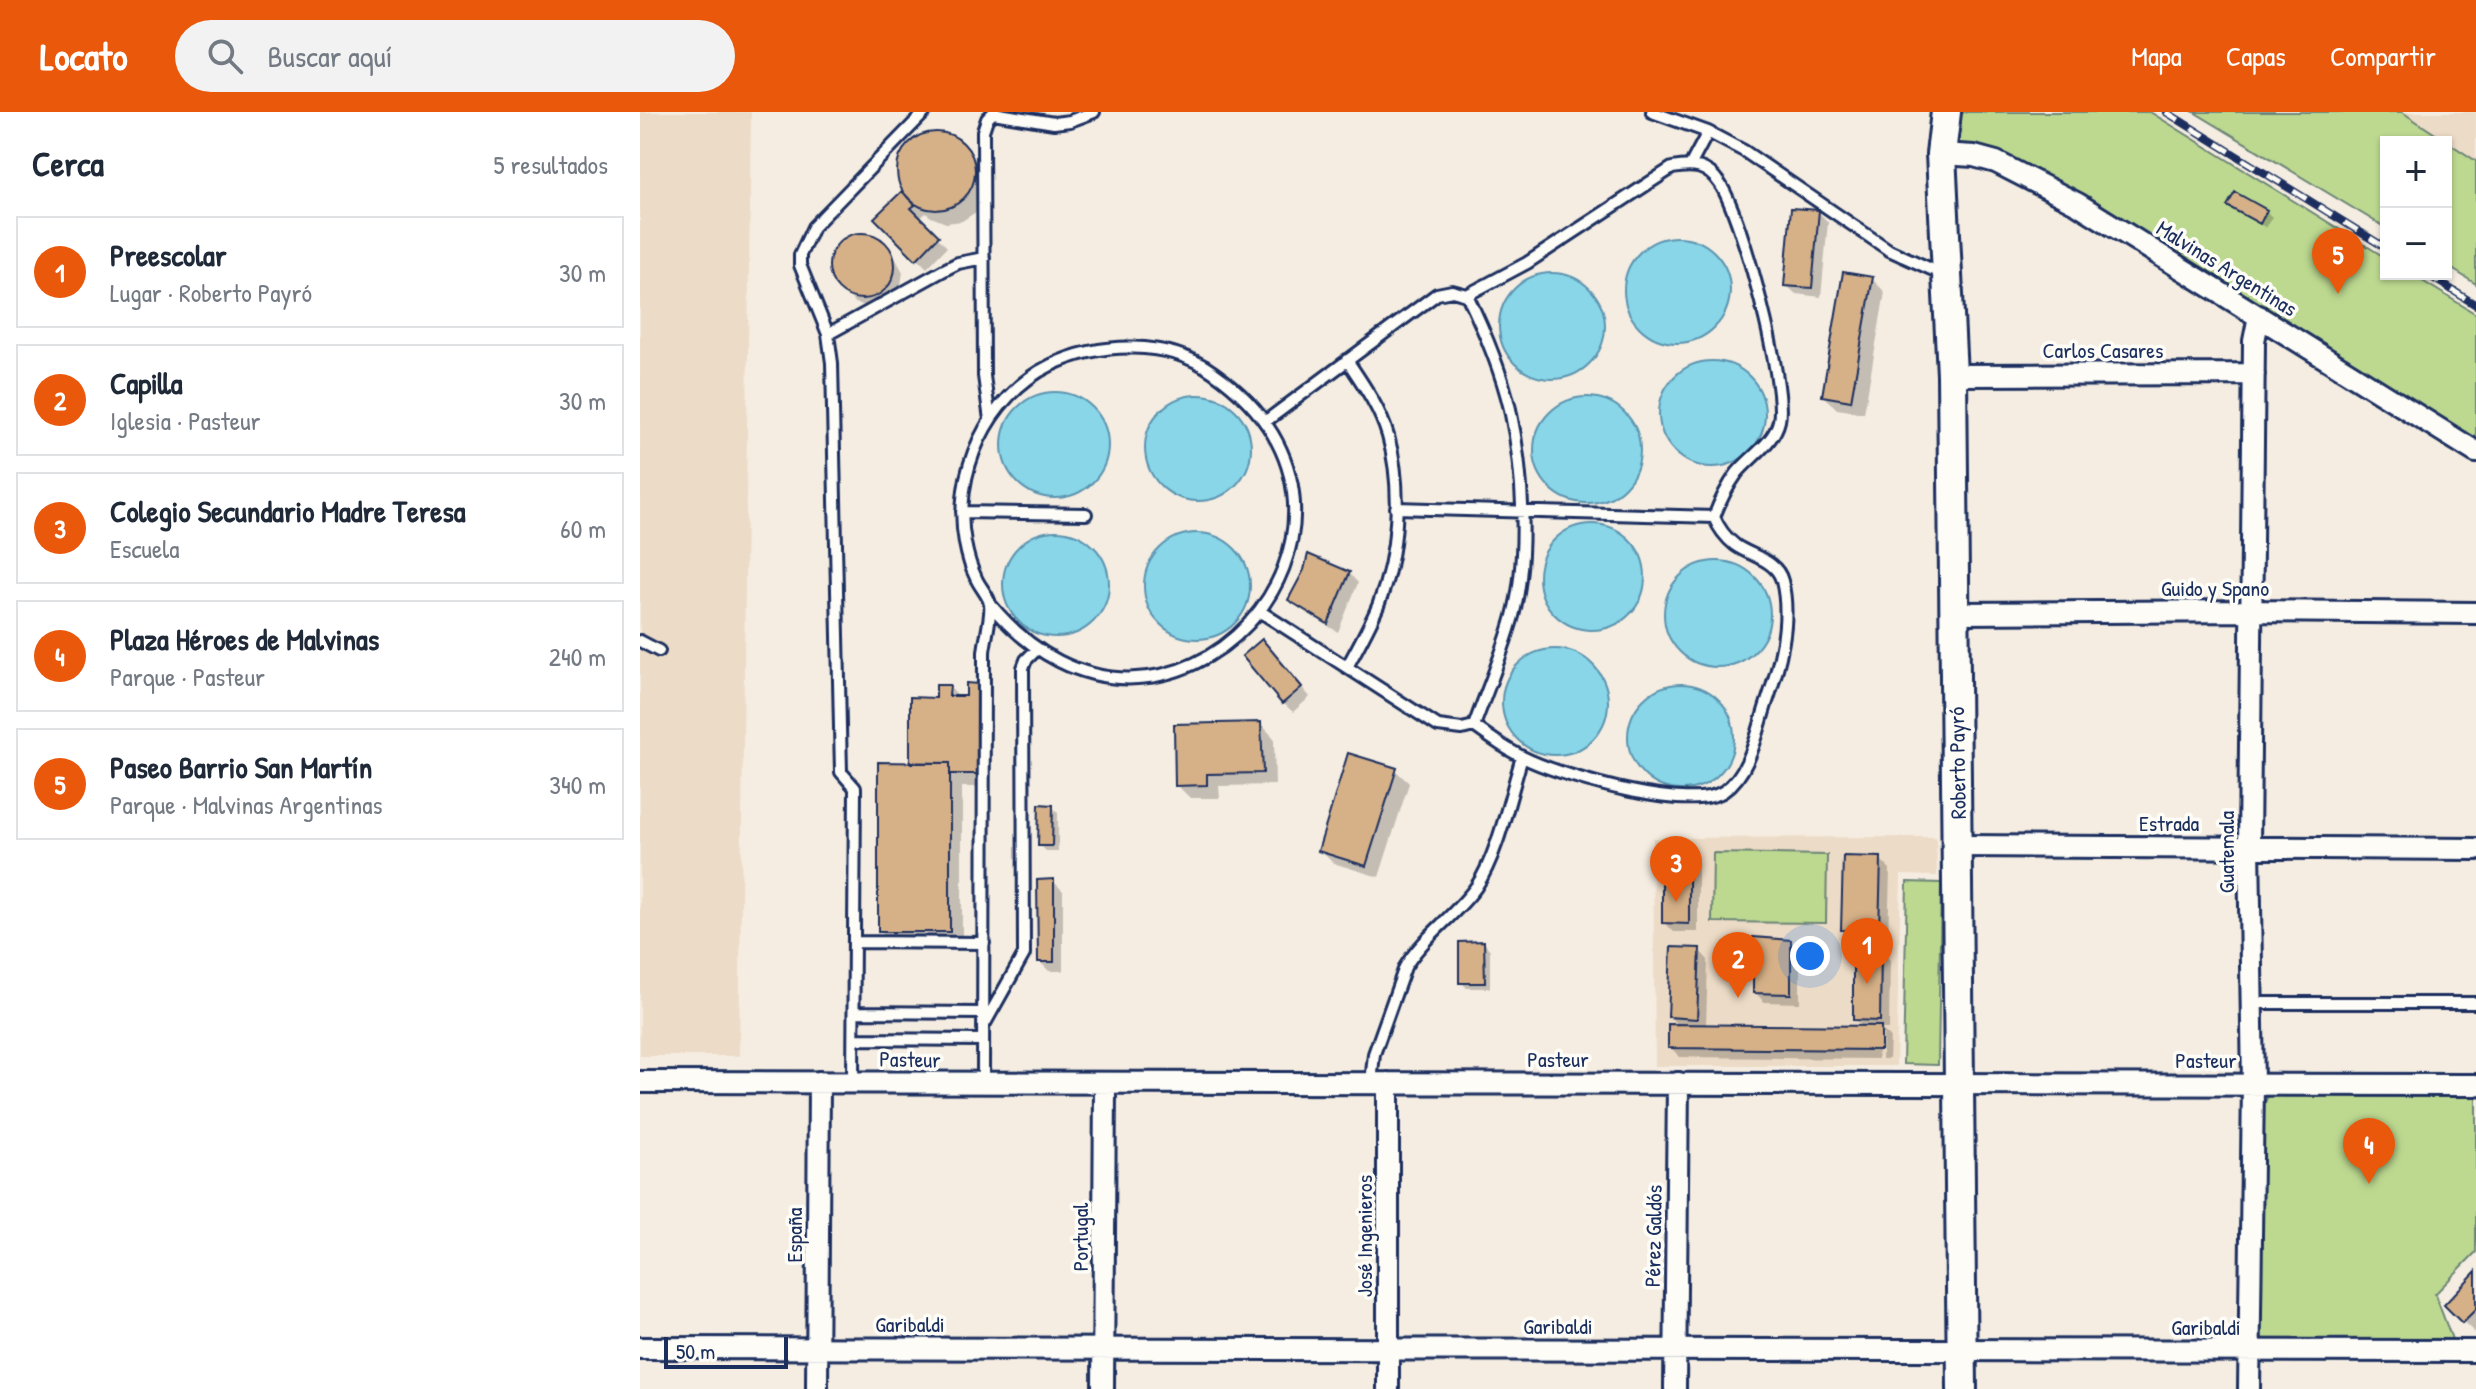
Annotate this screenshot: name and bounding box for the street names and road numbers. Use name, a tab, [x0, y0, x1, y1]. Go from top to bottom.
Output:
street label: Malvinas Argentinas	[2151, 213, 2303, 323]
street label: Carlos Casares	[2043, 335, 2163, 365]
street label: Guido y Spano	[2161, 573, 2269, 603]
street label: Roberto Payró	[1941, 706, 1973, 820]
street label: Estrada	[2139, 808, 2199, 838]
street label: Guatemala	[2211, 810, 2241, 893]
street label: Pasteur	[879, 1043, 941, 1075]
street label: Pasteur	[1527, 1044, 1589, 1074]
street label: Pasteur	[2175, 1045, 2237, 1075]
street label: José Ingenieros	[1349, 1175, 1379, 1297]
street label: Pérez Galdós	[1637, 1185, 1669, 1287]
street label: Portugal	[1065, 1203, 1095, 1271]
street label: España	[779, 1207, 809, 1262]
street label: Garibaldi	[875, 1309, 945, 1339]
street label: Garibaldi	[1523, 1311, 1593, 1341]
street label: Garibaldi	[2171, 1312, 2241, 1342]

